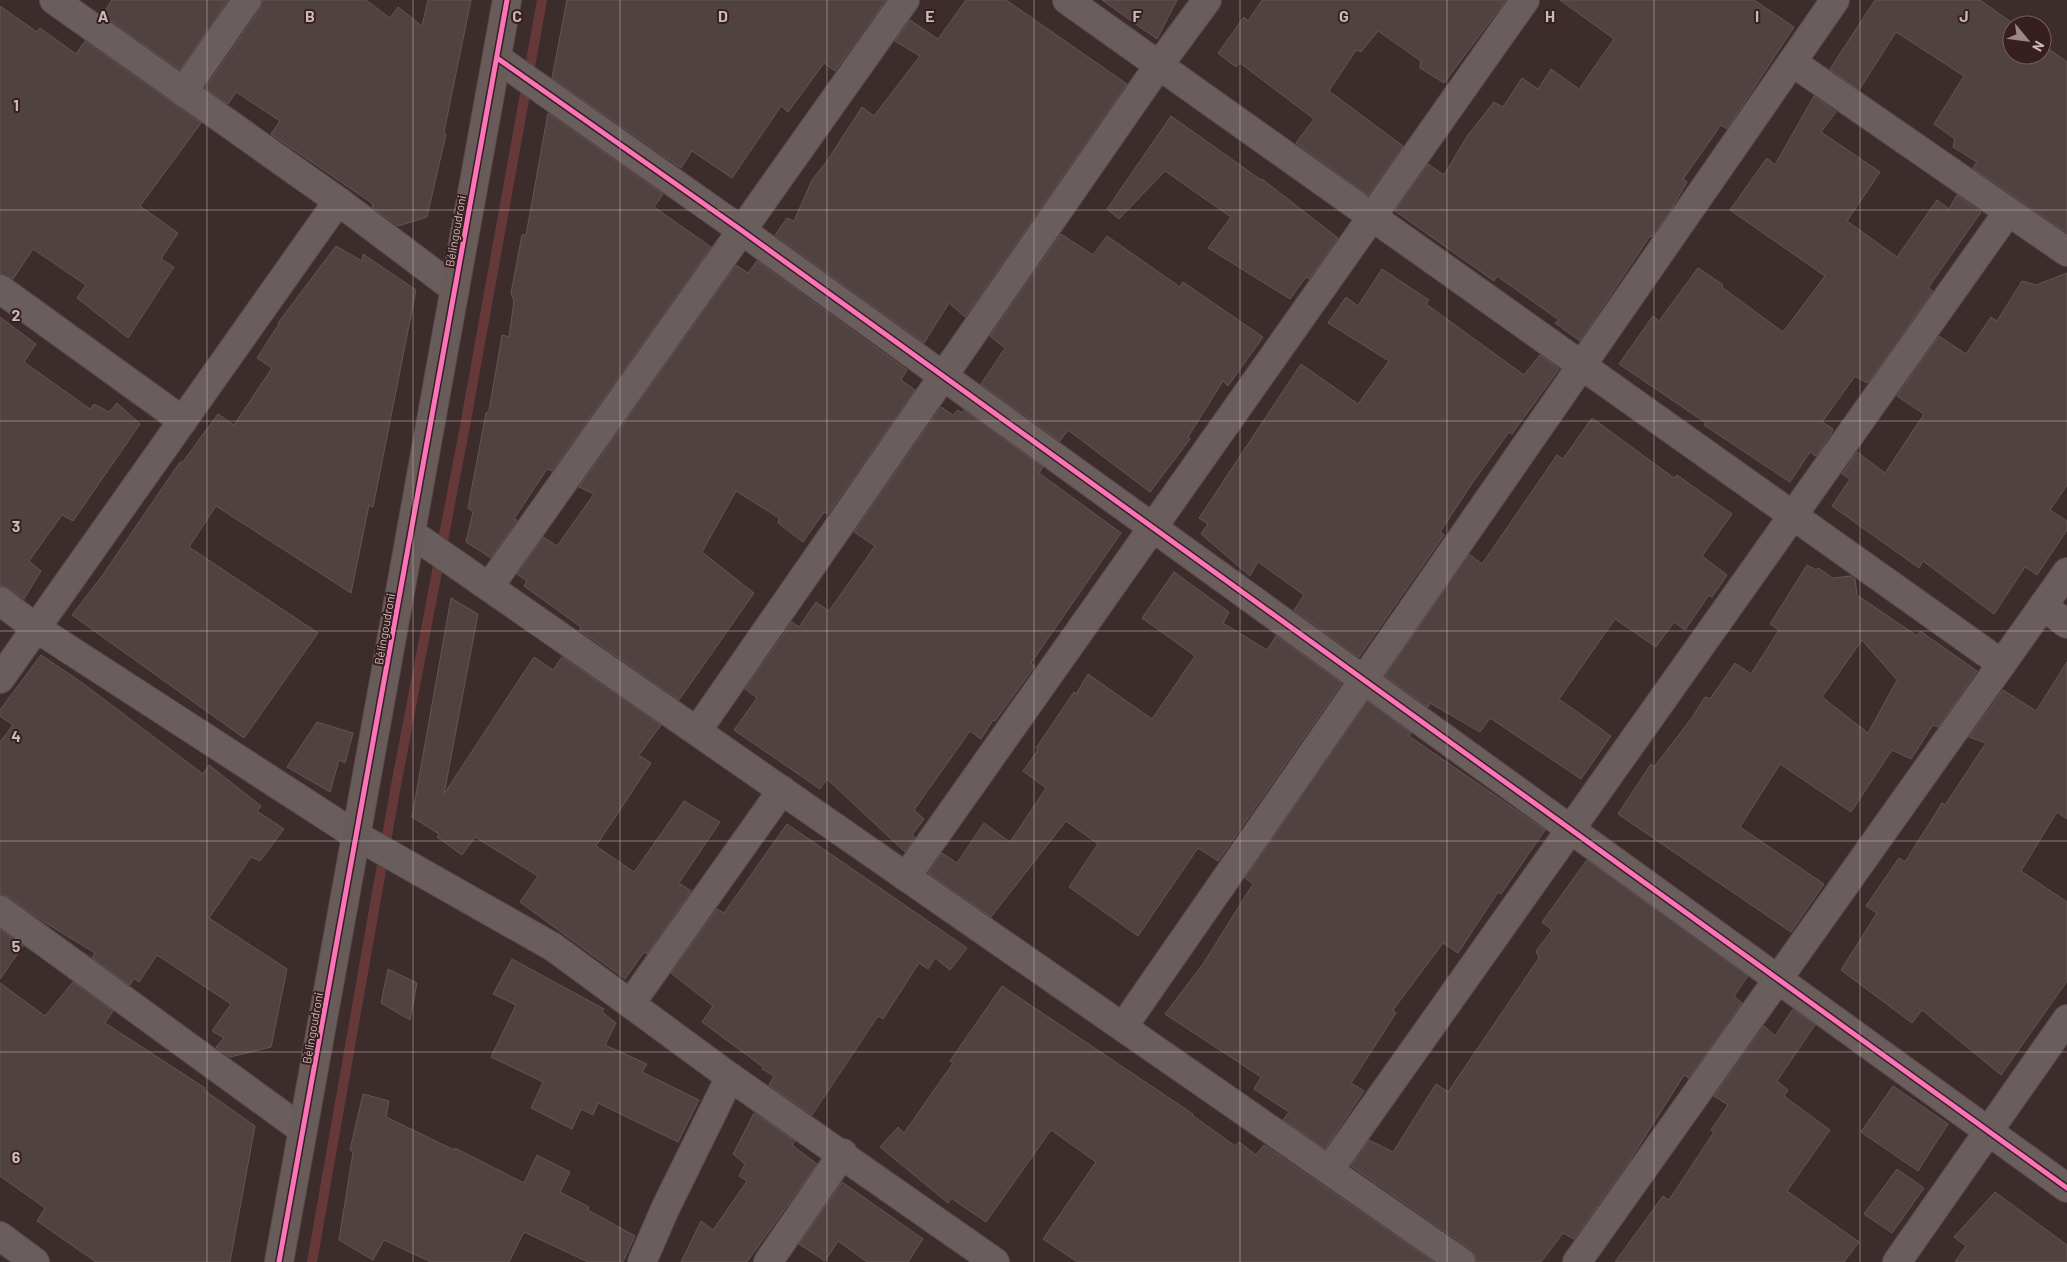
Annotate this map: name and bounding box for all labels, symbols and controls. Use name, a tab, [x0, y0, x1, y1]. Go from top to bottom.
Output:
text: A	[98, 6, 109, 25]
text: B	[305, 6, 315, 25]
text: C	[512, 6, 522, 25]
text: D	[718, 6, 728, 25]
text: E	[925, 6, 935, 25]
text: F	[1133, 6, 1142, 25]
text: G	[1339, 6, 1349, 25]
text: H	[1545, 6, 1555, 25]
text: I	[1755, 6, 1759, 25]
text: J	[1959, 6, 1969, 25]
north arrow	[2002, 15, 2052, 65]
text: N	[2029, 38, 2048, 55]
text: 1	[13, 95, 19, 114]
street label: Bélingoudroni	[442, 194, 468, 268]
text: 2	[12, 305, 21, 324]
text: 3	[12, 516, 20, 535]
street label: Bélingoudroni	[371, 592, 397, 666]
text: 4	[11, 726, 21, 745]
text: 5	[12, 936, 21, 955]
street label: Bélingoudroni	[299, 991, 325, 1065]
text: 6	[12, 1147, 21, 1166]

